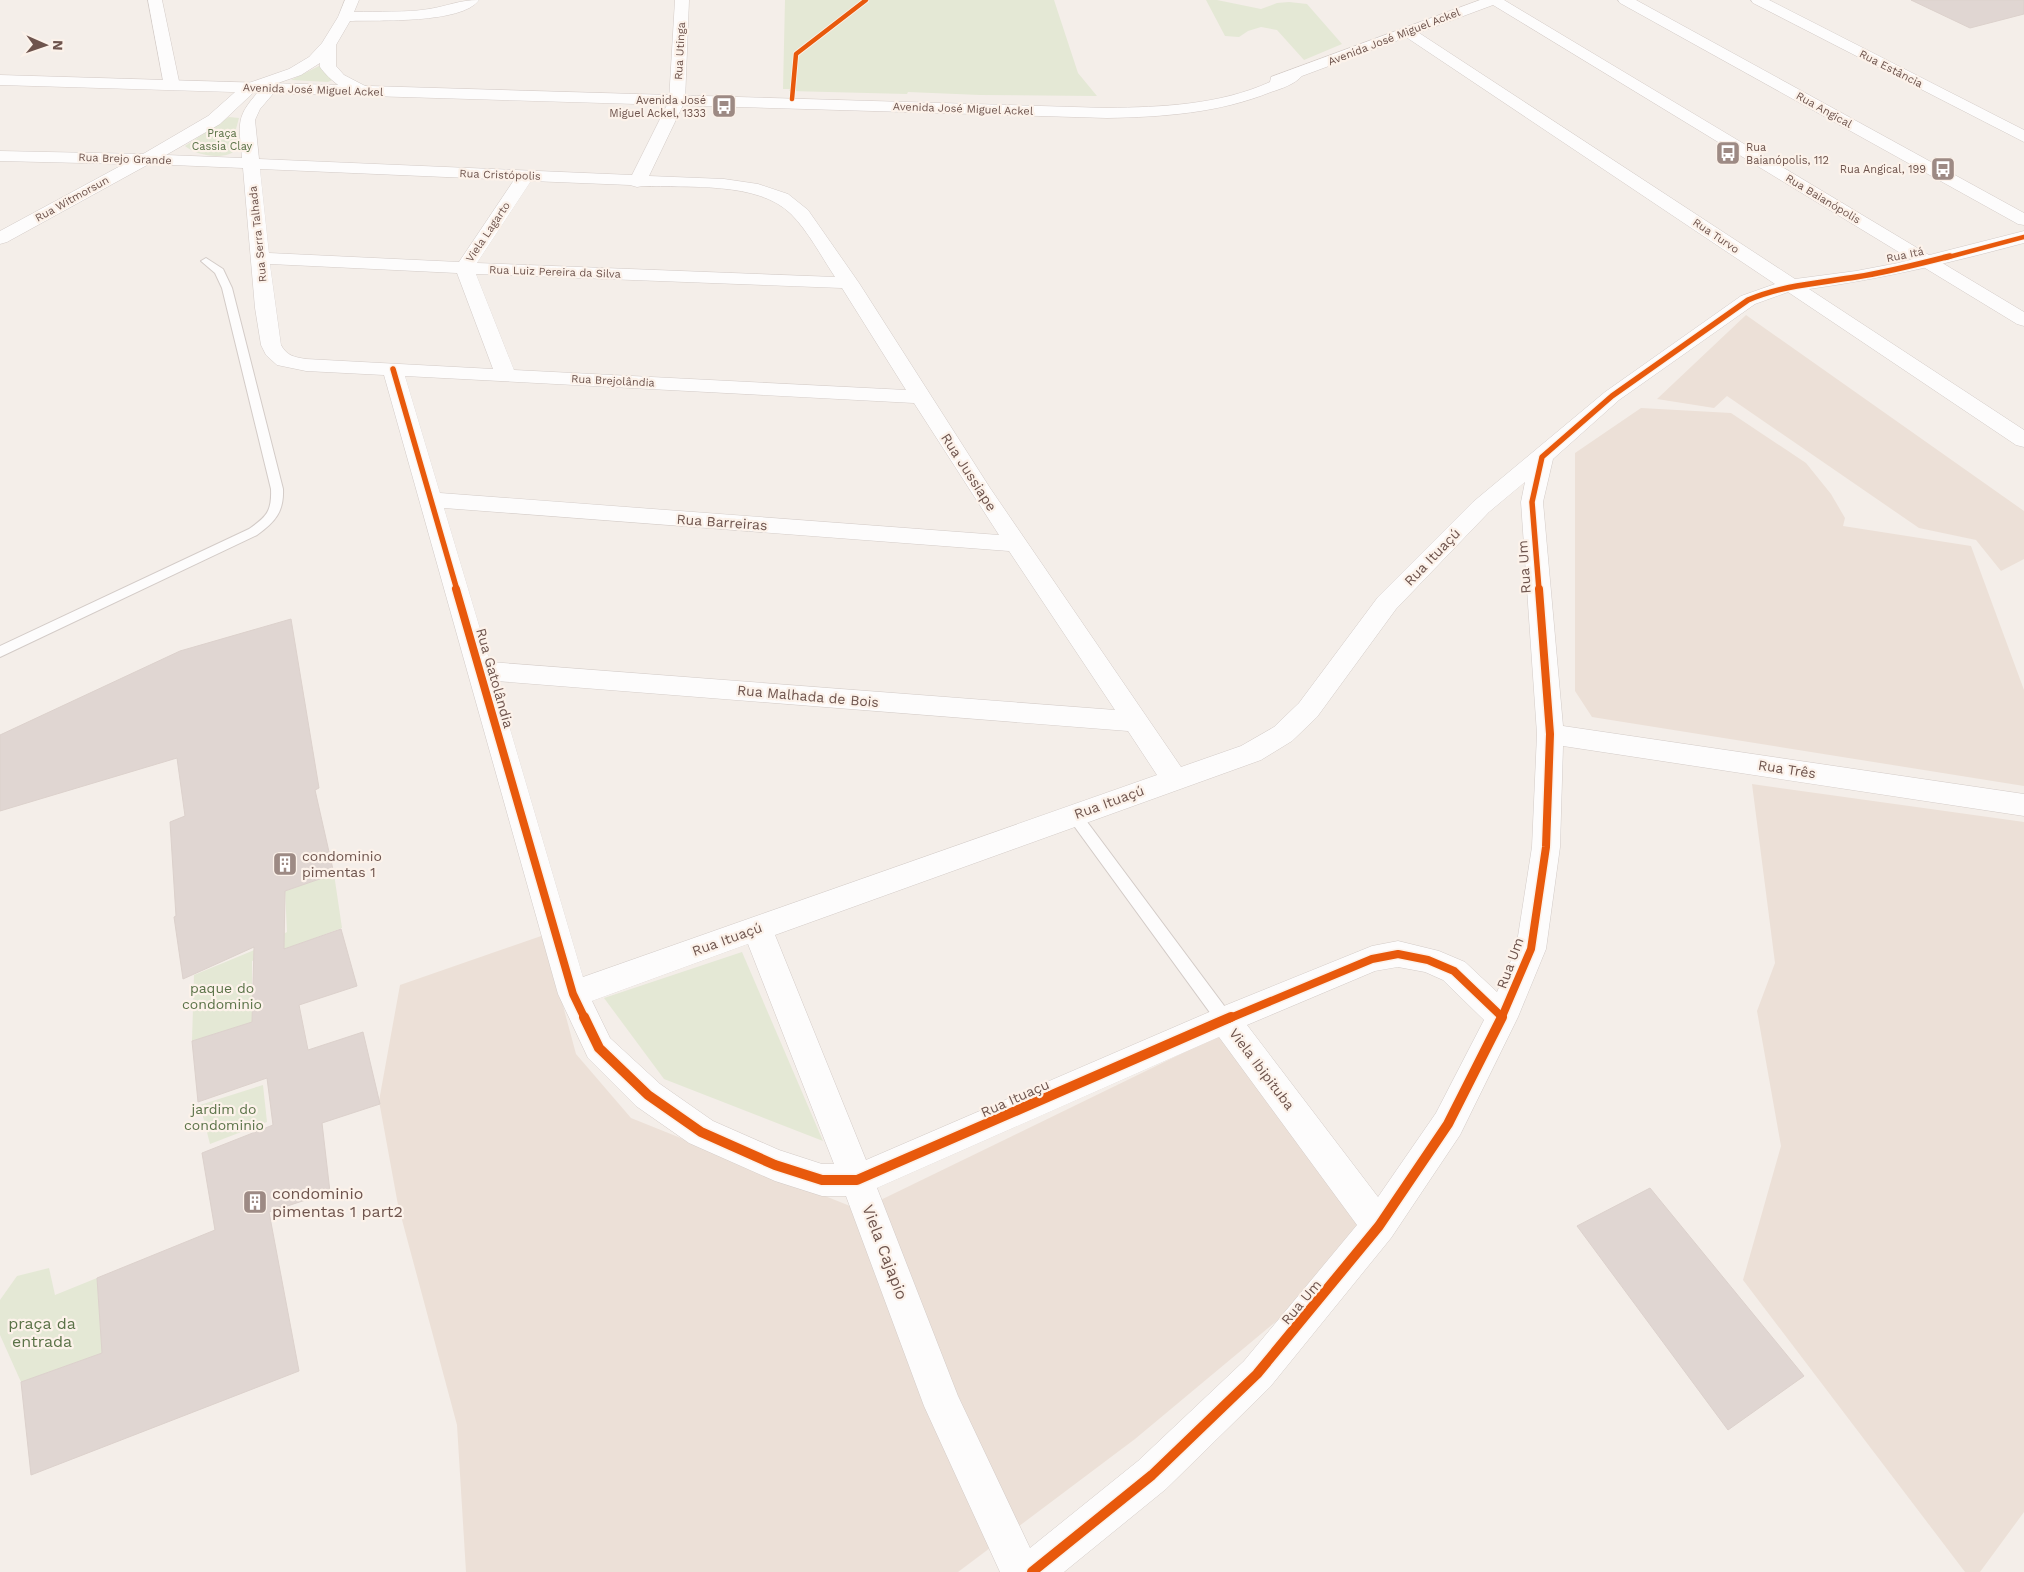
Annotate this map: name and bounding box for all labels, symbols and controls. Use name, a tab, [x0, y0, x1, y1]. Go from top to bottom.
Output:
street label: Avenida José Miguel Ackel	[1326, 6, 1462, 68]
north arrow	[20, 20, 70, 70]
street label: Rua Utinga	[672, 22, 688, 80]
text: N	[50, 40, 66, 51]
street label: Rua Estância	[1857, 47, 1925, 91]
street label: Avenida José Miguel Ackel	[243, 81, 384, 99]
street label: Rua Angical	[1794, 89, 1855, 131]
bus stop icon: Avenida José Miguel Ackel, 1333	[711, 93, 737, 119]
place label: Avenida José Miguel Ackel, 1333	[609, 94, 706, 120]
street label: Avenida José Miguel Ackel	[893, 100, 1034, 118]
park label: Praça Cassia Clay	[192, 127, 253, 153]
bus stop icon: Rua Baianópolis, 112	[1715, 140, 1741, 166]
place label: Rua Baianópolis, 112	[1746, 141, 1829, 167]
street label: Rua Brejo Grande	[78, 151, 172, 167]
bus stop icon: Rua Angical, 199	[1930, 156, 1956, 182]
place label: Rua Angical, 199	[1840, 163, 1926, 176]
street label: Rua Cristópolis	[459, 167, 541, 183]
street label: Rua Baianópolis	[1783, 171, 1863, 227]
street label: Rua Witmorsun	[33, 173, 111, 225]
street label: Rua Serra Talhada	[246, 185, 270, 283]
street label: Viela Lagarto	[463, 199, 513, 265]
street label: Rua Turvo	[1690, 216, 1742, 256]
street label: Rua Itá	[1885, 245, 1925, 265]
street label: Rua Luiz Pereira da Silva	[489, 263, 621, 281]
street label: Rua Brejolândia	[571, 372, 655, 390]
street label: Rua Jussiape	[938, 430, 1000, 514]
street label: Rua Barreiras	[676, 511, 768, 533]
street label: Rua Ituaçú	[1401, 525, 1463, 589]
street label: Rua Um	[1514, 540, 1534, 594]
street label: Rua Gatolândia	[473, 626, 517, 730]
street label: Rua Malhada de Bois	[736, 682, 880, 710]
street label: Rua Três	[1757, 757, 1817, 781]
street label: Rua Ituaçú	[1072, 782, 1146, 822]
place label: condominio pimentas 1	[302, 848, 382, 880]
building icon: condominio pimentas 1	[272, 851, 298, 877]
street label: Rua Ituaçú	[690, 919, 764, 959]
street label: Rua Um	[1493, 935, 1527, 991]
park label: paque do condominio	[182, 980, 262, 1012]
street label: Viela Ibipituba	[1226, 1025, 1298, 1113]
street label: Rua Ituaçu	[978, 1076, 1052, 1120]
park label: jardim do condominio	[184, 1101, 264, 1133]
place label: condominio pimentas 1 part2	[272, 1184, 403, 1221]
building icon: condominio pimentas 1 part2	[242, 1189, 268, 1215]
street label: Viela Cajapio	[858, 1202, 912, 1302]
street label: Rua Um	[1278, 1276, 1324, 1328]
park label: praça da entrada	[8, 1314, 76, 1351]

